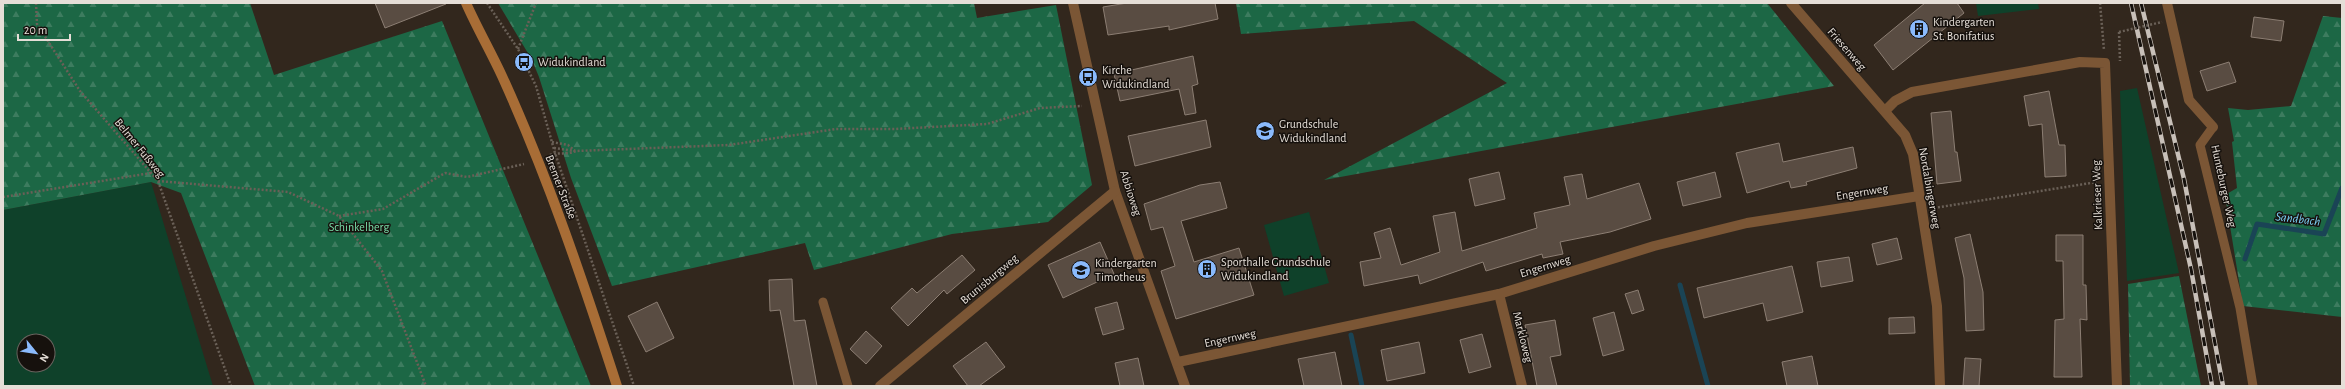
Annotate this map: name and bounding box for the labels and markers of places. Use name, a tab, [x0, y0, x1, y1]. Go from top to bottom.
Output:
place label: Kindergarten St. Bonifatius	[1933, 16, 1995, 42]
building icon: Kindergarten St. Bonifatius	[1908, 18, 1930, 40]
bus stop icon: Widukindland	[513, 51, 535, 73]
place label: Widukindland	[538, 56, 606, 68]
place label: Kirche Widukindland	[1102, 64, 1170, 90]
bus stop icon: Kirche Widukindland	[1077, 66, 1099, 88]
place label: Grundschule Widukindland	[1279, 118, 1347, 144]
school or university icon: Grundschule Widukindland	[1254, 120, 1276, 142]
place label: Sporthalle Grundschule Widukindland	[1221, 256, 1331, 282]
place label: Kindergarten Timotheus	[1095, 257, 1157, 283]
building icon: Sporthalle Grundschule Widukindland	[1196, 258, 1218, 280]
school or university icon: Kindergarten Timotheus	[1070, 259, 1092, 281]

